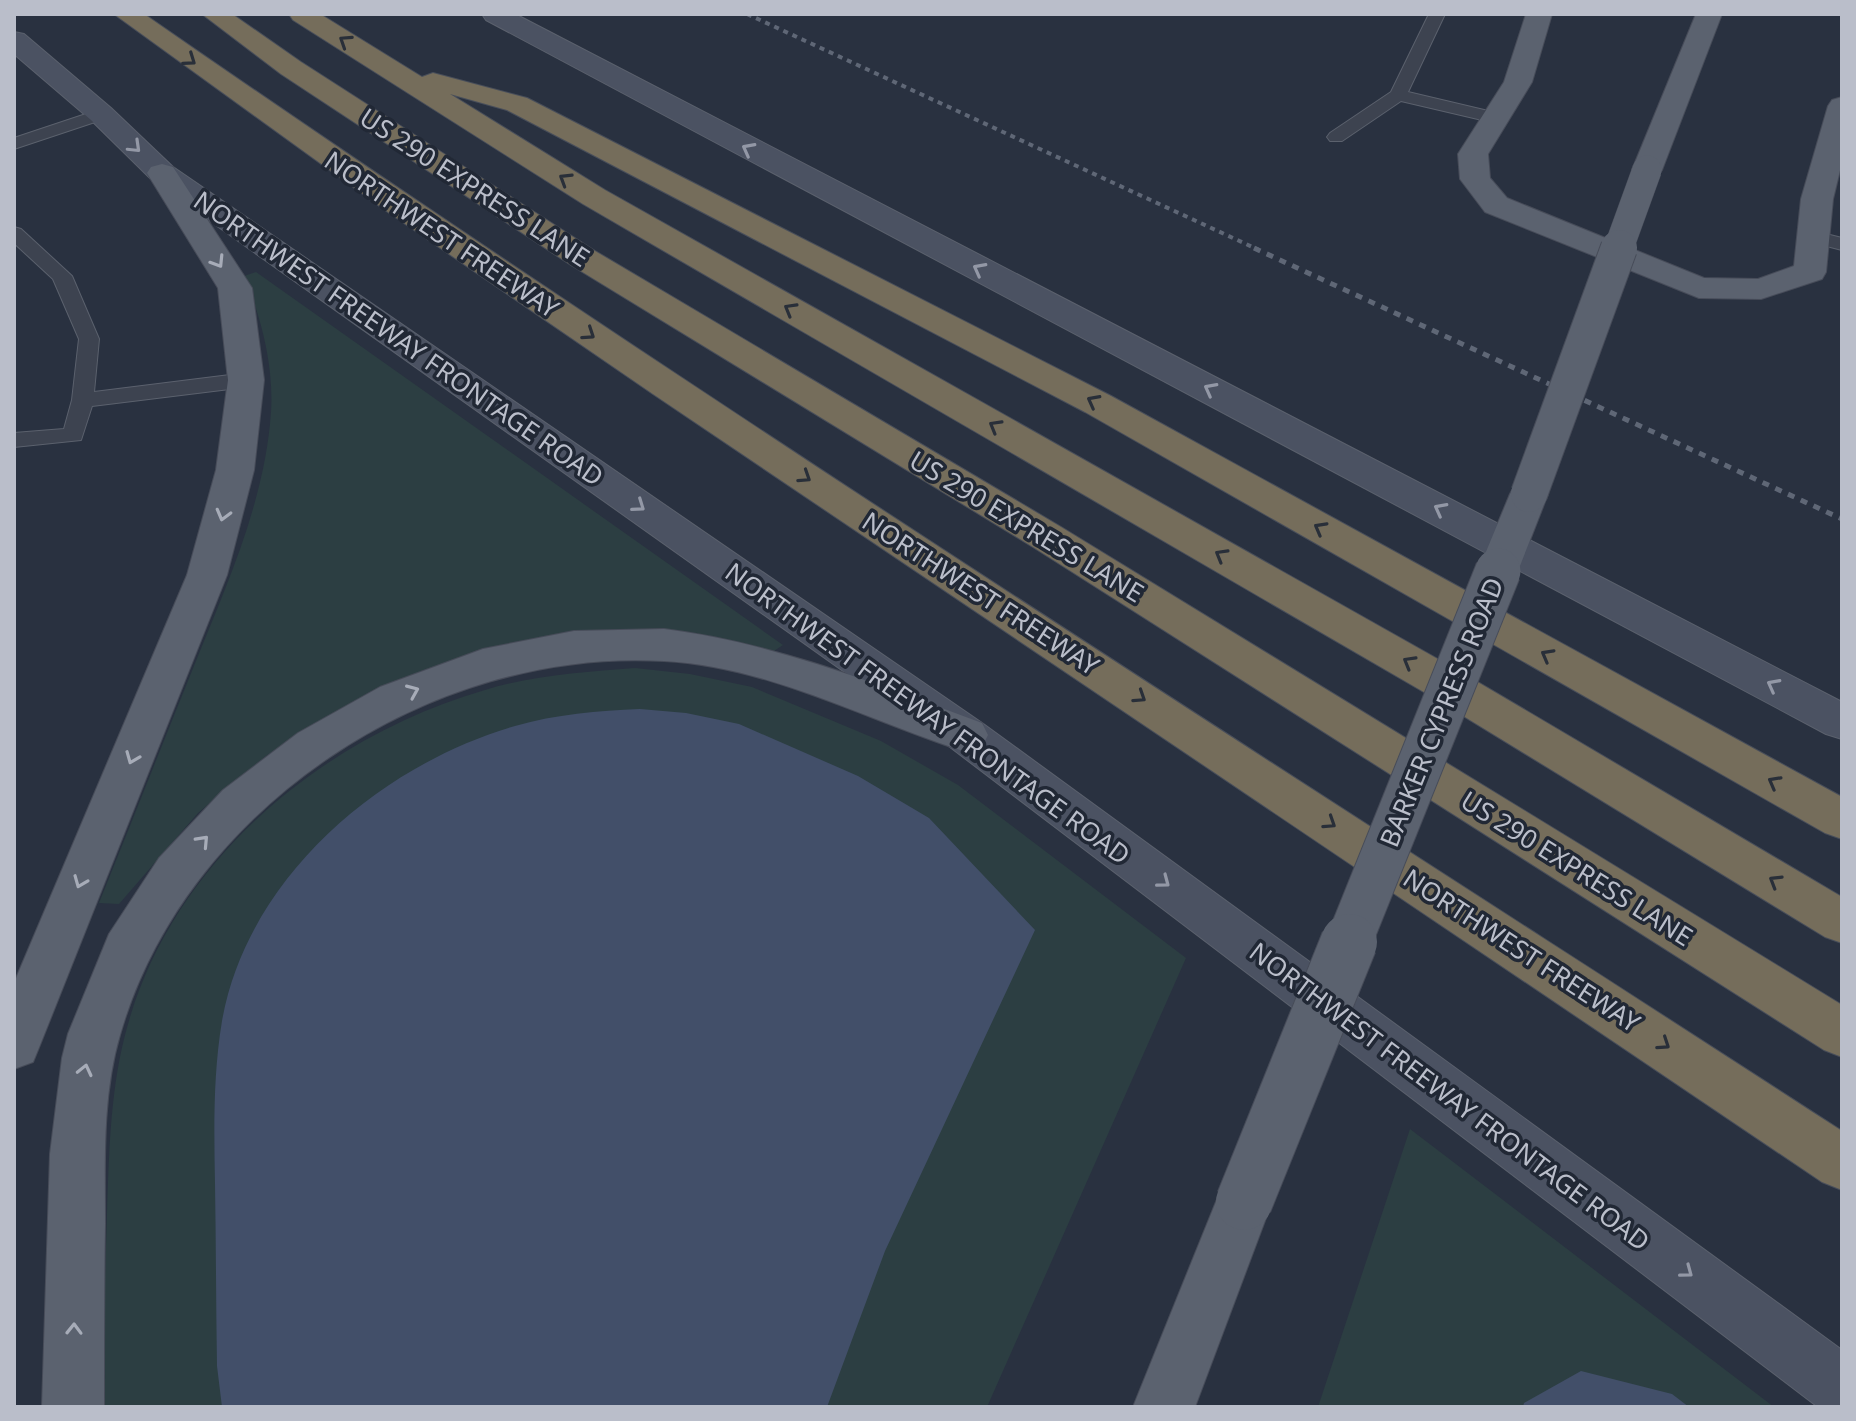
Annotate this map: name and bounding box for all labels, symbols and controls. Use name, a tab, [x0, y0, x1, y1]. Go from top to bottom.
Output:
one-way arrow	[339, 36, 354, 51]
one-way arrow	[181, 50, 196, 64]
street label: US 290 EXPRESS LANE	[353, 99, 597, 275]
one-way arrow	[126, 138, 141, 152]
street label: NORTHWEST FREEWAY	[318, 142, 567, 326]
one-way arrow	[742, 143, 757, 158]
one-way arrow	[559, 174, 573, 189]
street label: NORTHWEST FREEWAY FRONTAGE ROAD	[187, 182, 611, 494]
one-way arrow	[209, 254, 224, 268]
one-way arrow	[972, 263, 987, 278]
one-way arrow	[784, 303, 798, 318]
one-way arrow	[580, 324, 594, 339]
one-way arrow	[1203, 383, 1218, 398]
one-way arrow	[1087, 396, 1101, 411]
one-way arrow	[989, 420, 1003, 435]
street label: US 290 EXPRESS LANE	[903, 442, 1151, 610]
one-way arrow	[797, 468, 811, 483]
one-way arrow	[630, 496, 644, 511]
street label: NORTHWEST FREEWAY	[856, 503, 1107, 683]
one-way arrow	[1434, 503, 1449, 518]
one-way arrow	[216, 507, 232, 521]
one-way arrow	[1314, 522, 1329, 538]
one-way arrow	[1215, 549, 1229, 565]
street label: NORTHWEST FREEWAY FRONTAGE ROAD	[718, 554, 1138, 872]
street label: BARKER CYPRESS ROAD	[1370, 572, 1512, 852]
one-way arrow	[1541, 649, 1555, 665]
one-way arrow	[1403, 656, 1418, 672]
one-way arrow	[1767, 680, 1782, 695]
one-way arrow	[405, 685, 419, 701]
one-way arrow	[1131, 688, 1145, 703]
one-way arrow	[125, 750, 141, 764]
one-way arrow	[1768, 776, 1783, 792]
street label: US 290 EXPRESS LANE	[1454, 782, 1700, 954]
one-way arrow	[1321, 813, 1336, 828]
one-way arrow	[193, 836, 208, 851]
street label: NORTHWEST FREEWAY	[1397, 860, 1648, 1040]
one-way arrow	[1155, 873, 1169, 887]
one-way arrow	[74, 874, 90, 888]
one-way arrow	[1769, 875, 1784, 891]
street label: NORTHWEST FREEWAY FRONTAGE ROAD	[1243, 933, 1657, 1259]
one-way arrow	[1656, 1034, 1670, 1049]
one-way arrow	[76, 1063, 93, 1077]
one-way arrow	[1678, 1262, 1692, 1276]
one-way arrow	[65, 1322, 83, 1335]

